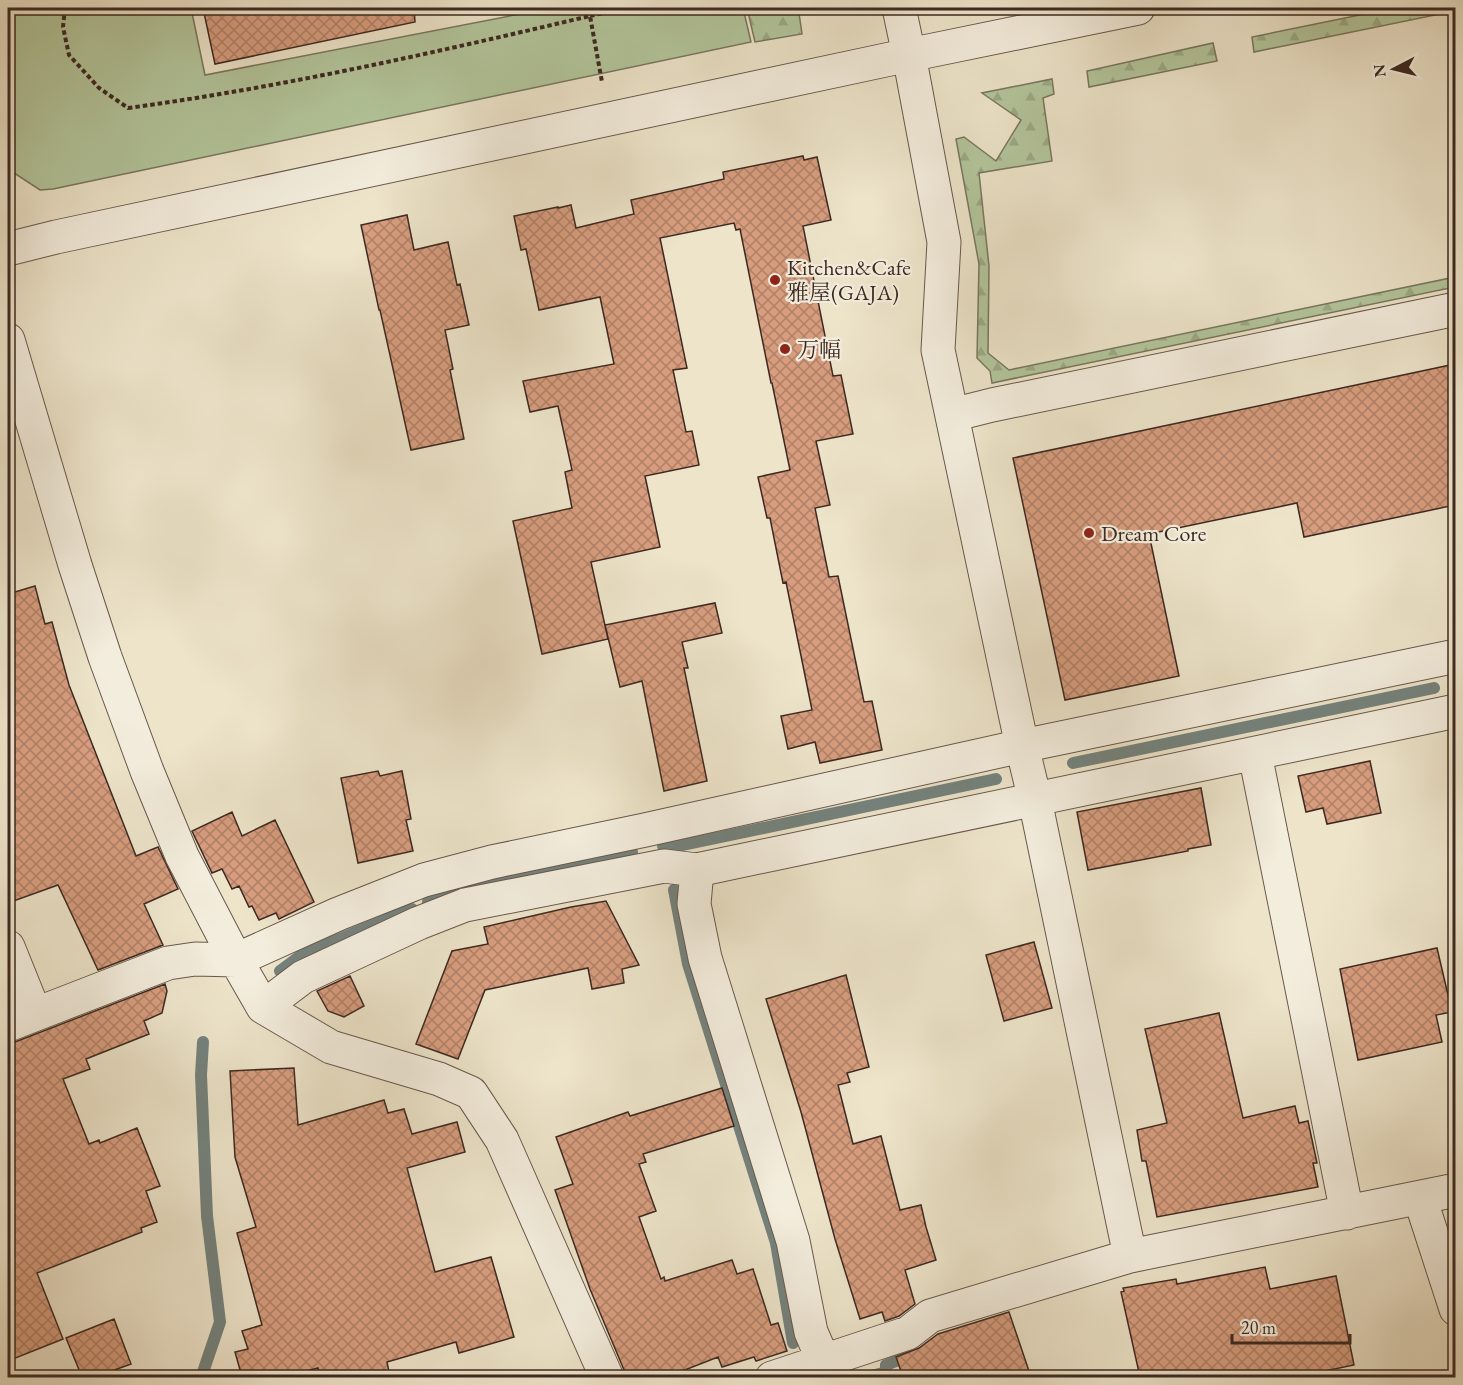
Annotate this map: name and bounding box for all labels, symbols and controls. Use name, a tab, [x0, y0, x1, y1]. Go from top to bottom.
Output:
north arrow	[1364, 39, 1424, 99]
text: N	[1368, 63, 1391, 78]
place label: Kitchen&Cafe 雅屋(GAJA)	[787, 253, 911, 307]
marker: Kitchen&Cafe 雅屋(GAJA)	[768, 273, 782, 287]
place label: 万幅	[797, 335, 841, 364]
marker: 万幅	[778, 342, 792, 356]
place label: Dream Core	[1101, 519, 1207, 548]
marker: Dream Core	[1082, 526, 1096, 540]
scale bar	[1232, 1307, 1350, 1345]
text: 20 m	[1241, 1316, 1276, 1339]

